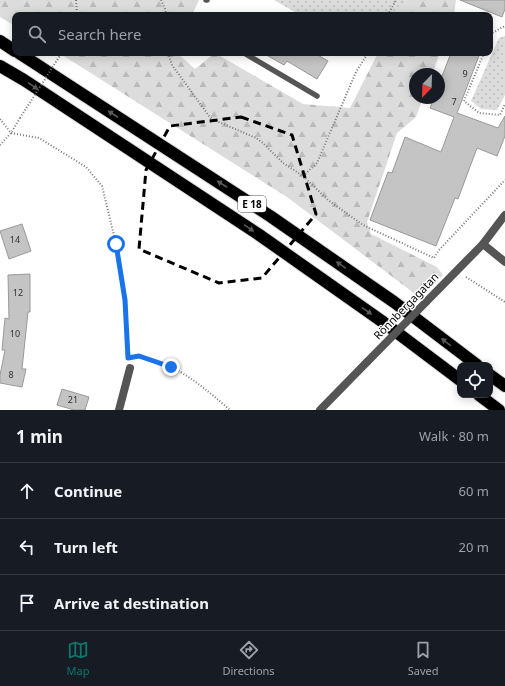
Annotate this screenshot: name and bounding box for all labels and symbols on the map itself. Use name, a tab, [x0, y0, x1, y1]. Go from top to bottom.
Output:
house number: 9	[462, 67, 468, 80]
north arrow	[409, 68, 445, 104]
one-way arrow	[28, 82, 38, 90]
house number: 7	[451, 95, 457, 108]
one-way arrow	[107, 110, 118, 117]
one-way arrow	[216, 181, 227, 188]
road number: E 18	[238, 196, 266, 212]
one-way arrow	[244, 224, 254, 232]
house number: 14	[10, 233, 20, 246]
route start	[107, 235, 125, 253]
one-way arrow	[336, 261, 346, 269]
street label: Rönnbergagatan	[370, 269, 441, 342]
house number: 12	[13, 286, 23, 299]
one-way arrow	[362, 307, 372, 315]
house number: 10	[10, 327, 20, 340]
one-way arrow	[440, 338, 451, 346]
route end	[162, 358, 180, 376]
house number: 8	[8, 368, 14, 381]
house number: 21	[68, 393, 78, 406]

